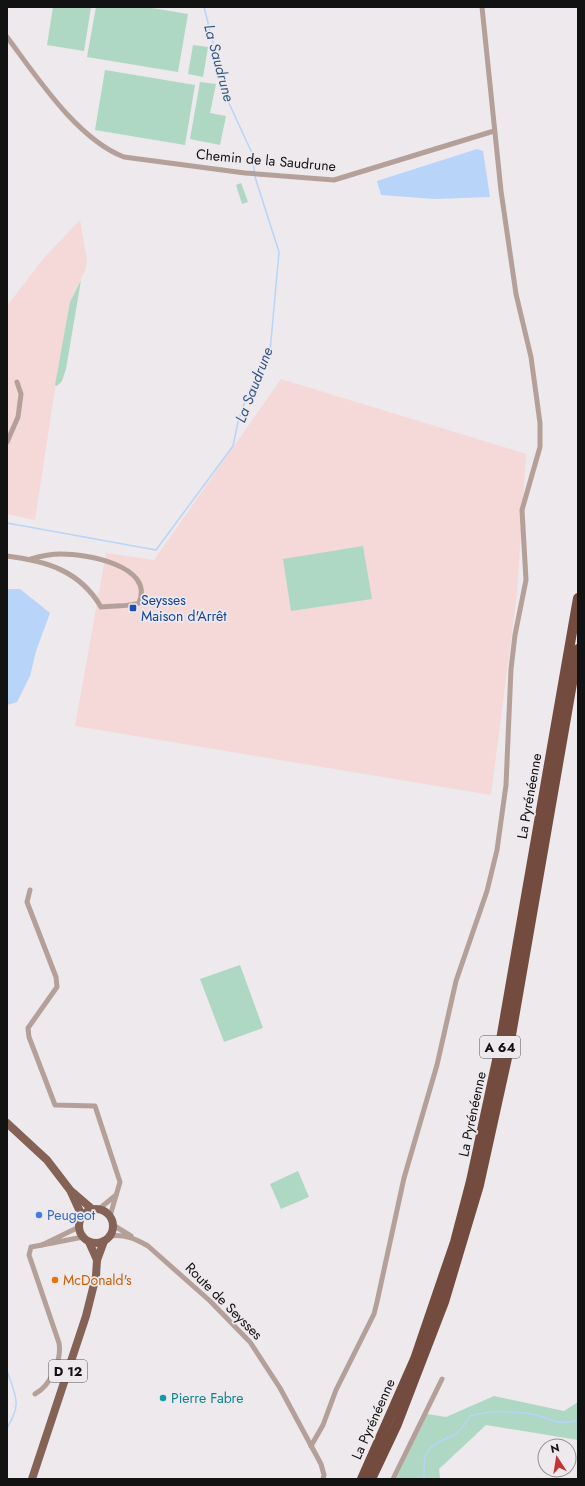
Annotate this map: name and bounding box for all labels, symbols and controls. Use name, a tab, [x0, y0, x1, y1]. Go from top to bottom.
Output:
water label: La Saudrune	[198, 22, 240, 105]
street label: Chemin de la Saudrune	[195, 144, 337, 176]
water label: La Saudrune	[230, 344, 279, 426]
place label: Seysses Maison d'Arrêt	[141, 590, 227, 626]
marker: Seysses Maison d'Arrêt	[128, 603, 138, 613]
street label: La Pyrénéenne	[512, 752, 546, 840]
road number: A 64	[480, 1036, 520, 1058]
street label: La Pyrénéenne	[453, 1070, 491, 1158]
place label: Peugeot	[47, 1205, 96, 1225]
marker: Peugeot	[34, 1210, 44, 1220]
street label: Route de Seysses	[181, 1258, 267, 1344]
place label: McDonald's	[63, 1270, 132, 1290]
marker: McDonald's	[50, 1275, 60, 1285]
road number: D 12	[49, 1360, 87, 1382]
street label: La Pyrénéenne	[346, 1375, 400, 1463]
place label: Pierre Fabre	[171, 1388, 243, 1408]
marker: Pierre Fabre	[158, 1393, 168, 1403]
north arrow	[537, 1438, 577, 1478]
text: N	[549, 1439, 561, 1457]

